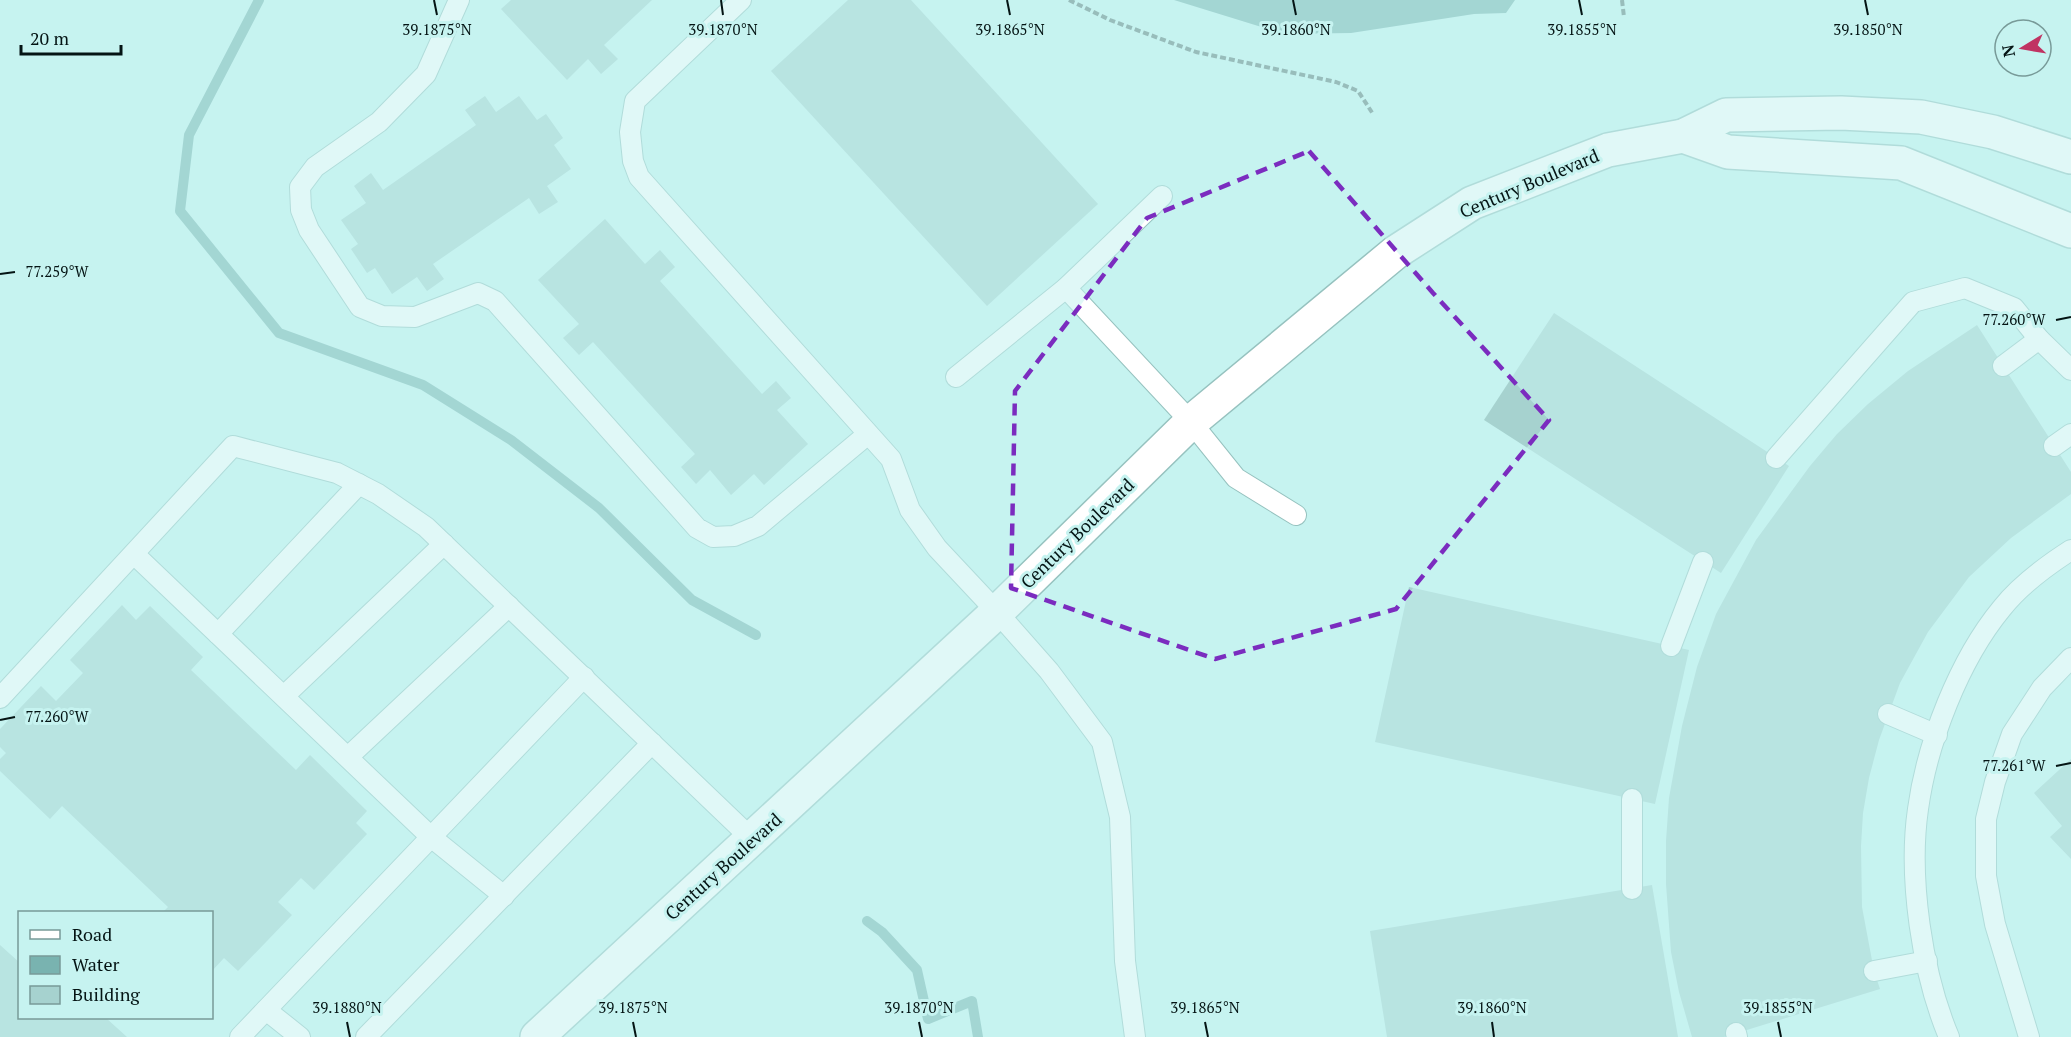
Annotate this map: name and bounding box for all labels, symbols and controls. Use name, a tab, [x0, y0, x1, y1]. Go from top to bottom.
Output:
scale bar	[21, 18, 122, 56]
north arrow	[1993, 18, 2053, 78]
text: 39.1875°N	[402, 19, 472, 39]
text: 39.1870°N	[688, 19, 758, 39]
text: 39.1865°N	[975, 19, 1045, 39]
text: 39.1860°N	[1261, 19, 1331, 39]
text: 39.1855°N	[1547, 19, 1617, 39]
text: 39.1850°N	[1833, 19, 1903, 39]
text: 20 m	[30, 26, 70, 50]
text: N	[1996, 43, 2020, 59]
street label: Century Boulevard	[1456, 143, 1602, 223]
text: 77.259°W	[25, 261, 90, 281]
text: 77.260°W	[1982, 309, 2047, 329]
street label: Century Boulevard	[1015, 473, 1139, 593]
text: 77.260°W	[25, 706, 90, 726]
text: 77.261°W	[1982, 755, 2047, 775]
street label: Century Boulevard	[660, 807, 786, 925]
legend	[18, 911, 213, 1019]
text: Road	[72, 922, 112, 946]
text: Water	[72, 952, 119, 976]
text: Building	[72, 982, 140, 1006]
text: 39.1880°N	[312, 997, 382, 1017]
text: 39.1875°N	[598, 997, 668, 1017]
text: 39.1870°N	[884, 997, 954, 1017]
text: 39.1865°N	[1170, 997, 1240, 1017]
text: 39.1860°N	[1457, 997, 1527, 1017]
text: 39.1855°N	[1743, 997, 1813, 1017]

